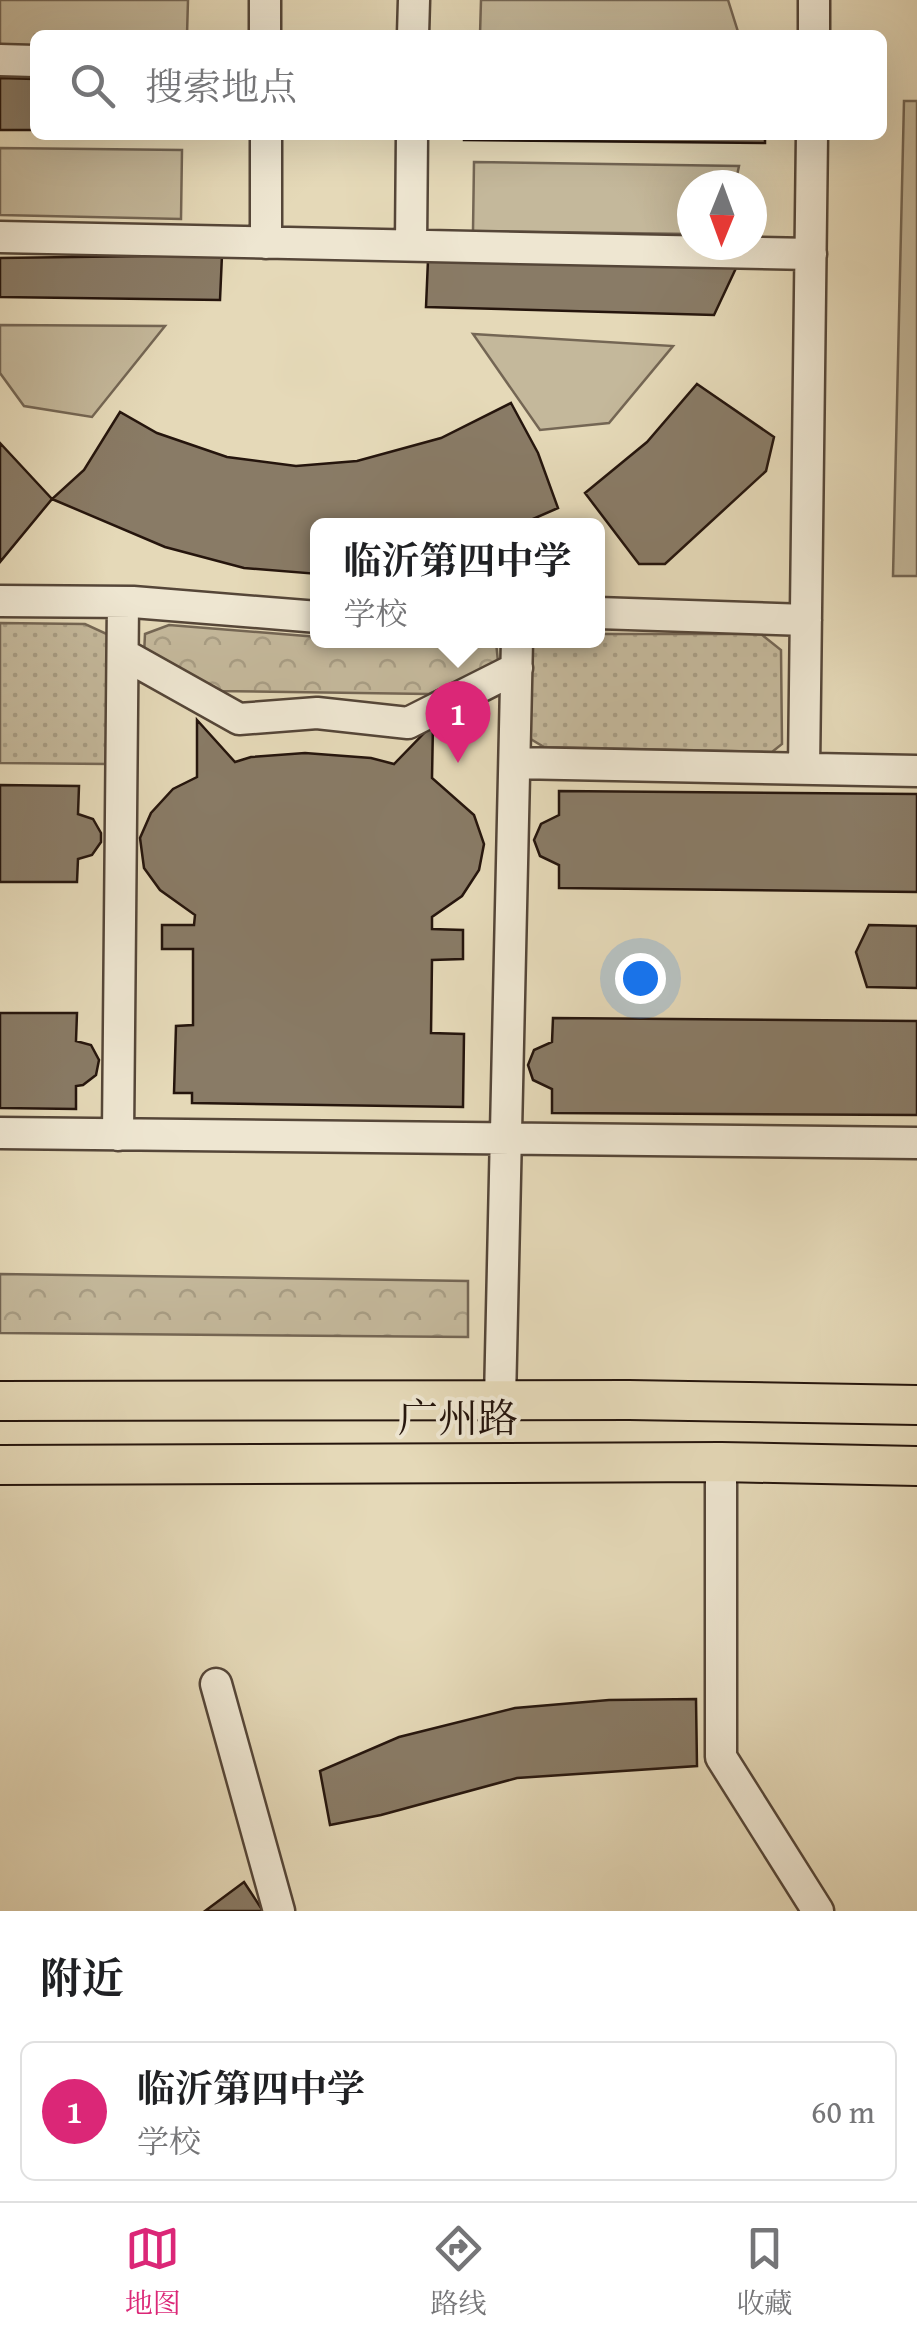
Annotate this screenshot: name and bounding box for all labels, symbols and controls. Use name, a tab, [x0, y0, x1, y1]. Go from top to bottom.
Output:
search box	[30, 30, 887, 140]
icon: search	[65, 58, 120, 113]
text: 搜索地点	[145, 58, 297, 114]
north arrow	[677, 170, 767, 260]
popup	[310, 518, 605, 648]
text: 临沂第四中学	[343, 532, 572, 588]
text: 学校	[343, 590, 408, 637]
pin: 1	[426, 680, 490, 763]
your location	[615, 953, 666, 1004]
street label: 广州路	[398, 1388, 518, 1447]
text: 附近	[40, 1947, 124, 2008]
text: 临沂第四中学	[137, 2060, 365, 2116]
text: 1	[66, 2088, 83, 2135]
text: 60 m	[811, 2088, 875, 2135]
text: 学校	[137, 2118, 201, 2165]
tab: 地图	[125, 2221, 181, 2323]
tab: 路线	[430, 2221, 486, 2323]
tab: 收藏	[736, 2221, 792, 2323]

